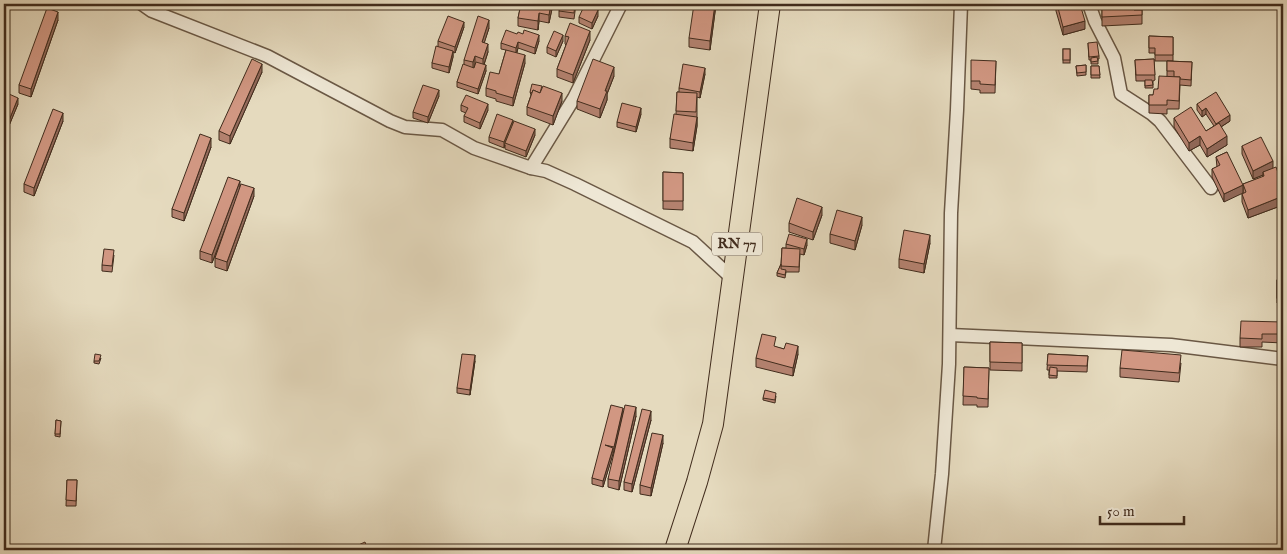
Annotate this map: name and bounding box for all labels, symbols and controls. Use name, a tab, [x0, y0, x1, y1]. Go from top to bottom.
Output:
road number: RN 77	[712, 232, 762, 255]
scale bar	[1100, 494, 1183, 526]
text: 50 m	[1107, 502, 1135, 521]

